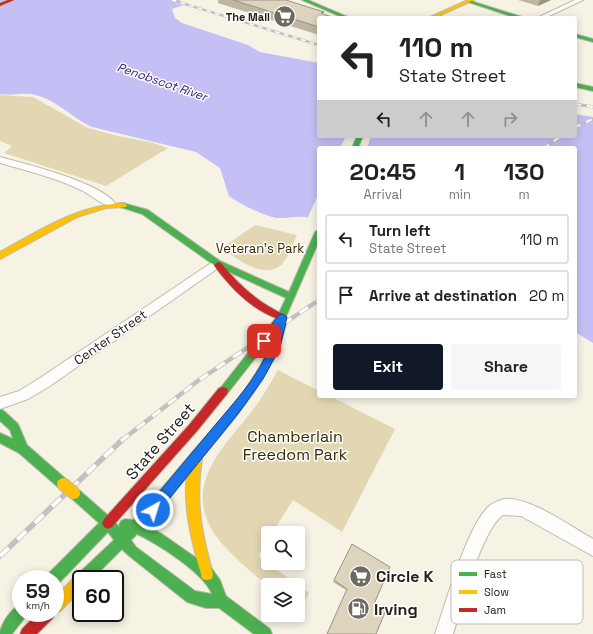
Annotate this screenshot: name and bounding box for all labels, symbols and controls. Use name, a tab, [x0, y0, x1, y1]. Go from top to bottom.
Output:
supermarket icon: The Mall	[272, 4, 298, 30]
place label: The Mall	[226, 10, 270, 24]
text: 110 m	[399, 29, 473, 65]
icon: left	[333, 32, 385, 84]
water label: Penobscot River	[115, 59, 211, 105]
text: State Street	[399, 64, 506, 87]
icon: left	[373, 108, 395, 130]
icon: ahead	[415, 108, 437, 130]
icon: ahead	[457, 108, 479, 130]
icon: right	[499, 108, 521, 130]
text: 20:45	[350, 156, 416, 187]
text: 1	[454, 156, 465, 187]
text: 130	[503, 156, 544, 187]
text: Arrival	[363, 186, 402, 203]
text: min	[449, 186, 471, 203]
text: m	[518, 186, 530, 203]
text: Turn left	[369, 221, 431, 240]
icon: left	[335, 228, 357, 250]
text: 110 m	[520, 230, 559, 249]
park label: Veteran's Park	[216, 240, 304, 257]
text: State Street	[369, 240, 446, 257]
icon: arrive	[335, 284, 357, 306]
text: Arrive at destination	[369, 286, 517, 305]
text: 20 m	[529, 286, 564, 305]
street label: Center Street	[70, 306, 150, 369]
pin	[247, 324, 281, 358]
icon: arrive	[253, 330, 275, 352]
button: Exit	[333, 344, 443, 390]
button: Share	[451, 344, 561, 390]
street label: State Street	[121, 398, 200, 484]
park label: Chamberlain Freedom Park	[243, 426, 348, 465]
position arrow	[132, 489, 174, 531]
map controls	[261, 526, 305, 622]
button: search	[261, 526, 305, 570]
legend	[451, 560, 583, 624]
supermarket icon: Circle K	[348, 563, 374, 589]
place label: Circle K	[376, 566, 434, 587]
text: Fast	[484, 567, 507, 581]
speed limit sign: 60	[72, 570, 124, 622]
text: 59	[26, 578, 50, 604]
button: layers	[261, 578, 305, 622]
text: Slow	[484, 585, 509, 599]
fuel station icon: Irving	[345, 596, 371, 622]
text: km/h	[26, 599, 50, 612]
place label: Irving	[374, 599, 418, 620]
text: Jam	[484, 603, 506, 617]

